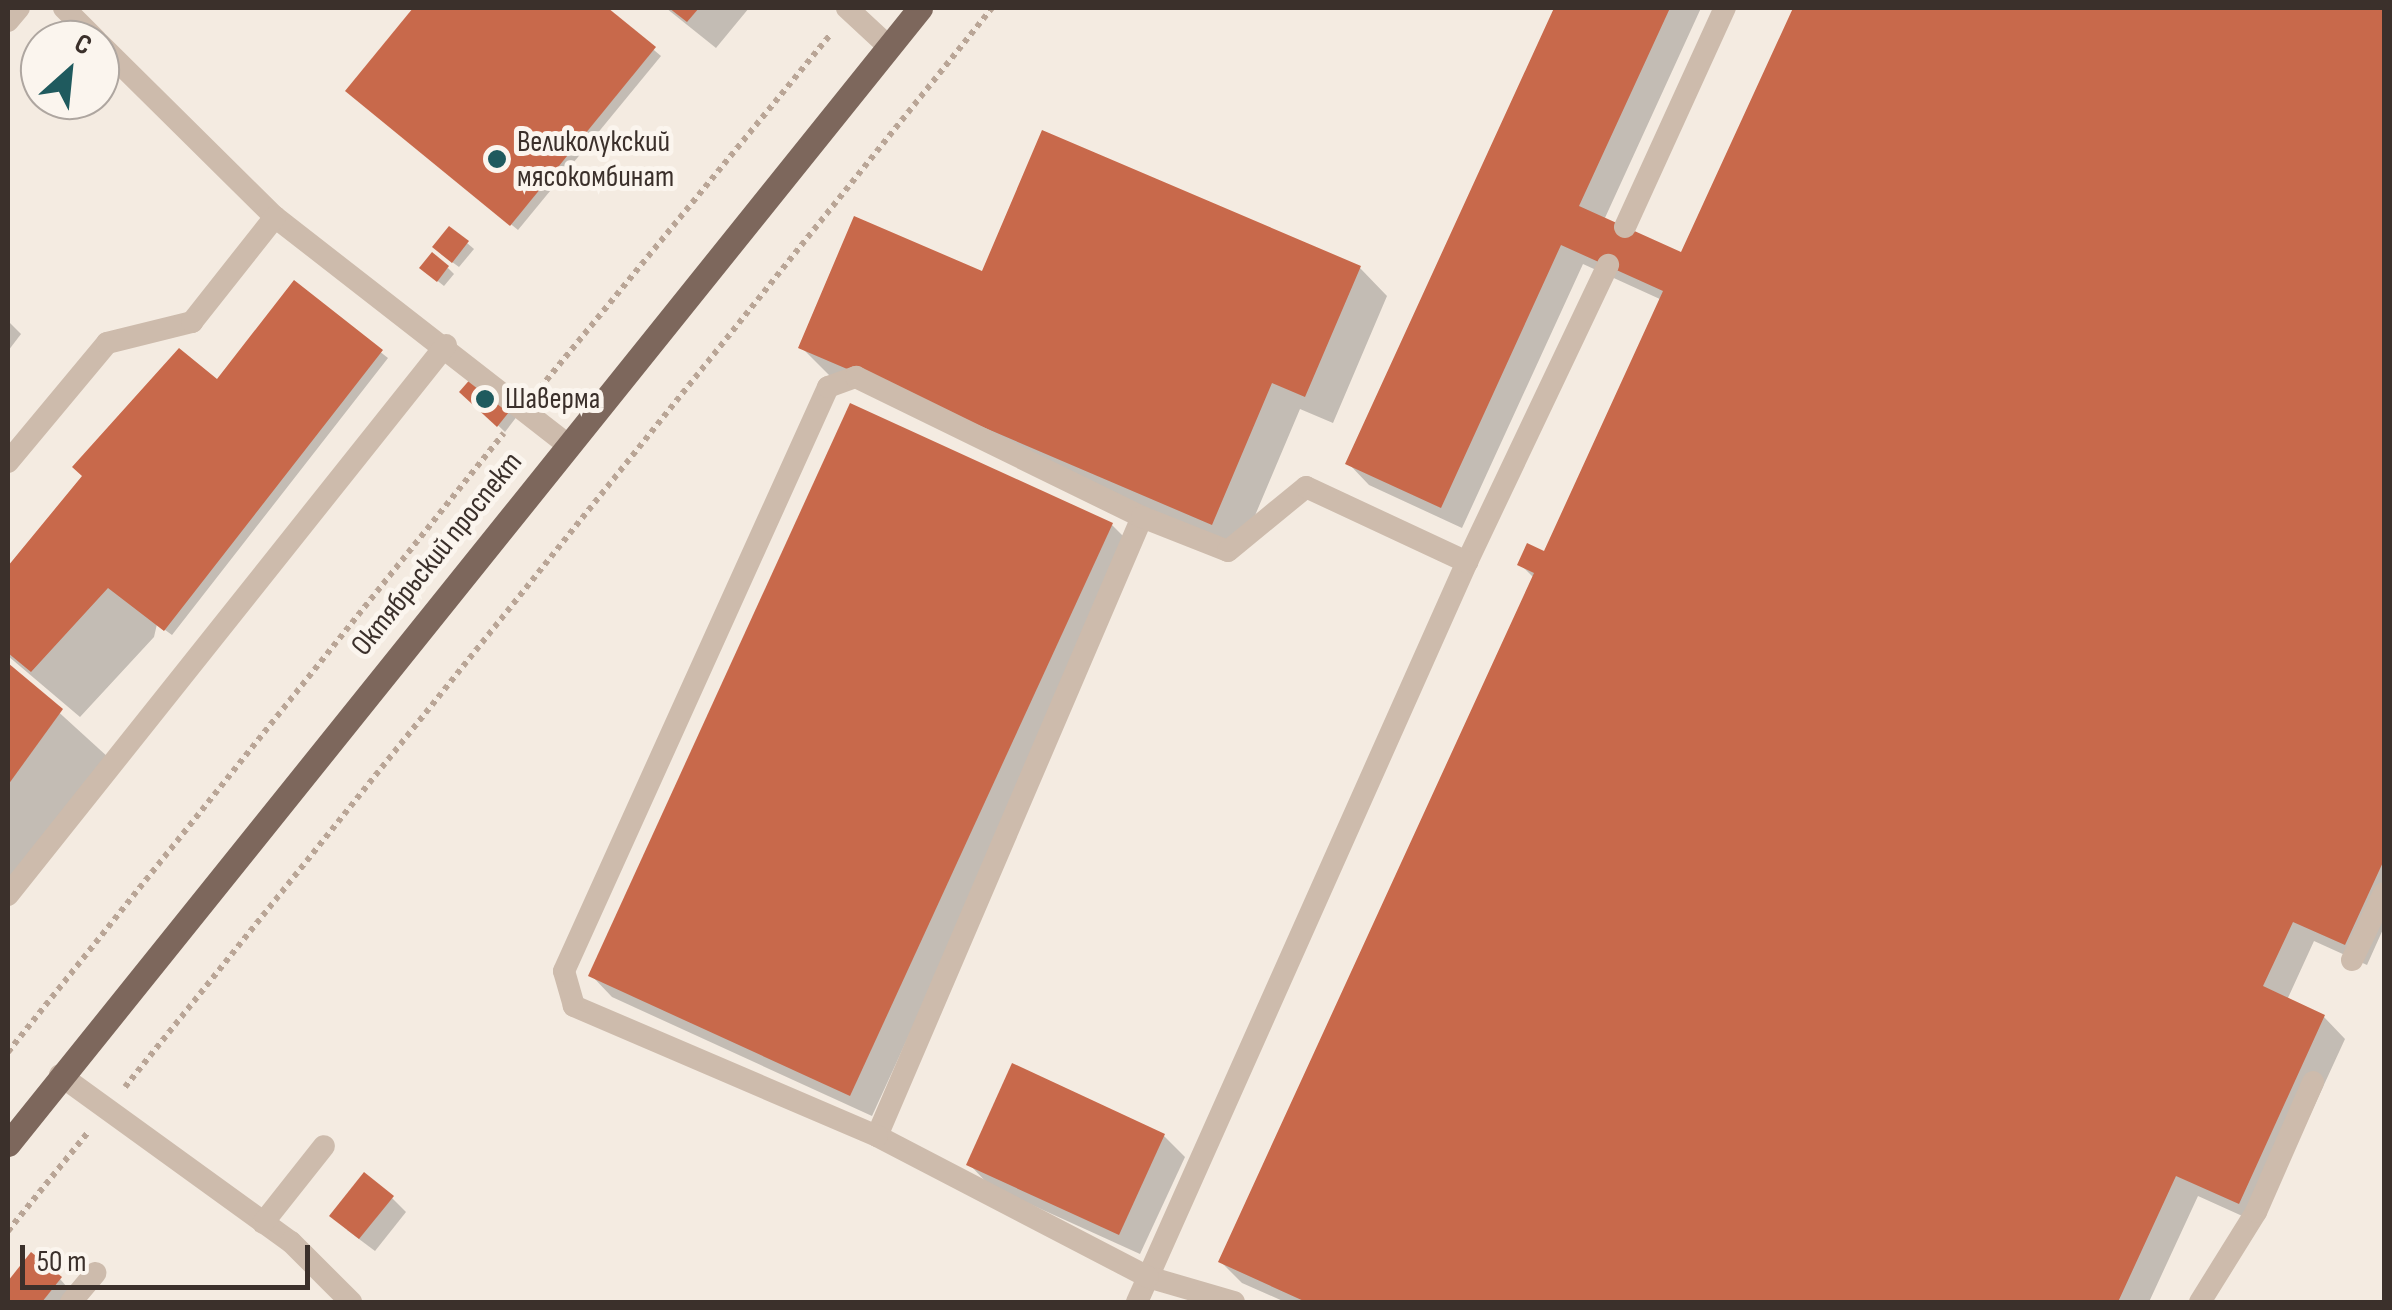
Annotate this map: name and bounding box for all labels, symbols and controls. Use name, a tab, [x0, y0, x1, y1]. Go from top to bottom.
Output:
north arrow	[20, 20, 120, 120]
text: С	[69, 27, 97, 63]
place label: Великолукский мясокомбинат	[517, 124, 674, 194]
marker: Великолукский мясокомбинат	[486, 148, 508, 170]
place label: Шаверма	[505, 381, 600, 417]
marker: Шаверма	[474, 388, 496, 410]
street label: Октябрьский проспект	[344, 445, 530, 663]
scale bar	[25, 1225, 315, 1287]
text: 50 m	[37, 1244, 86, 1280]

